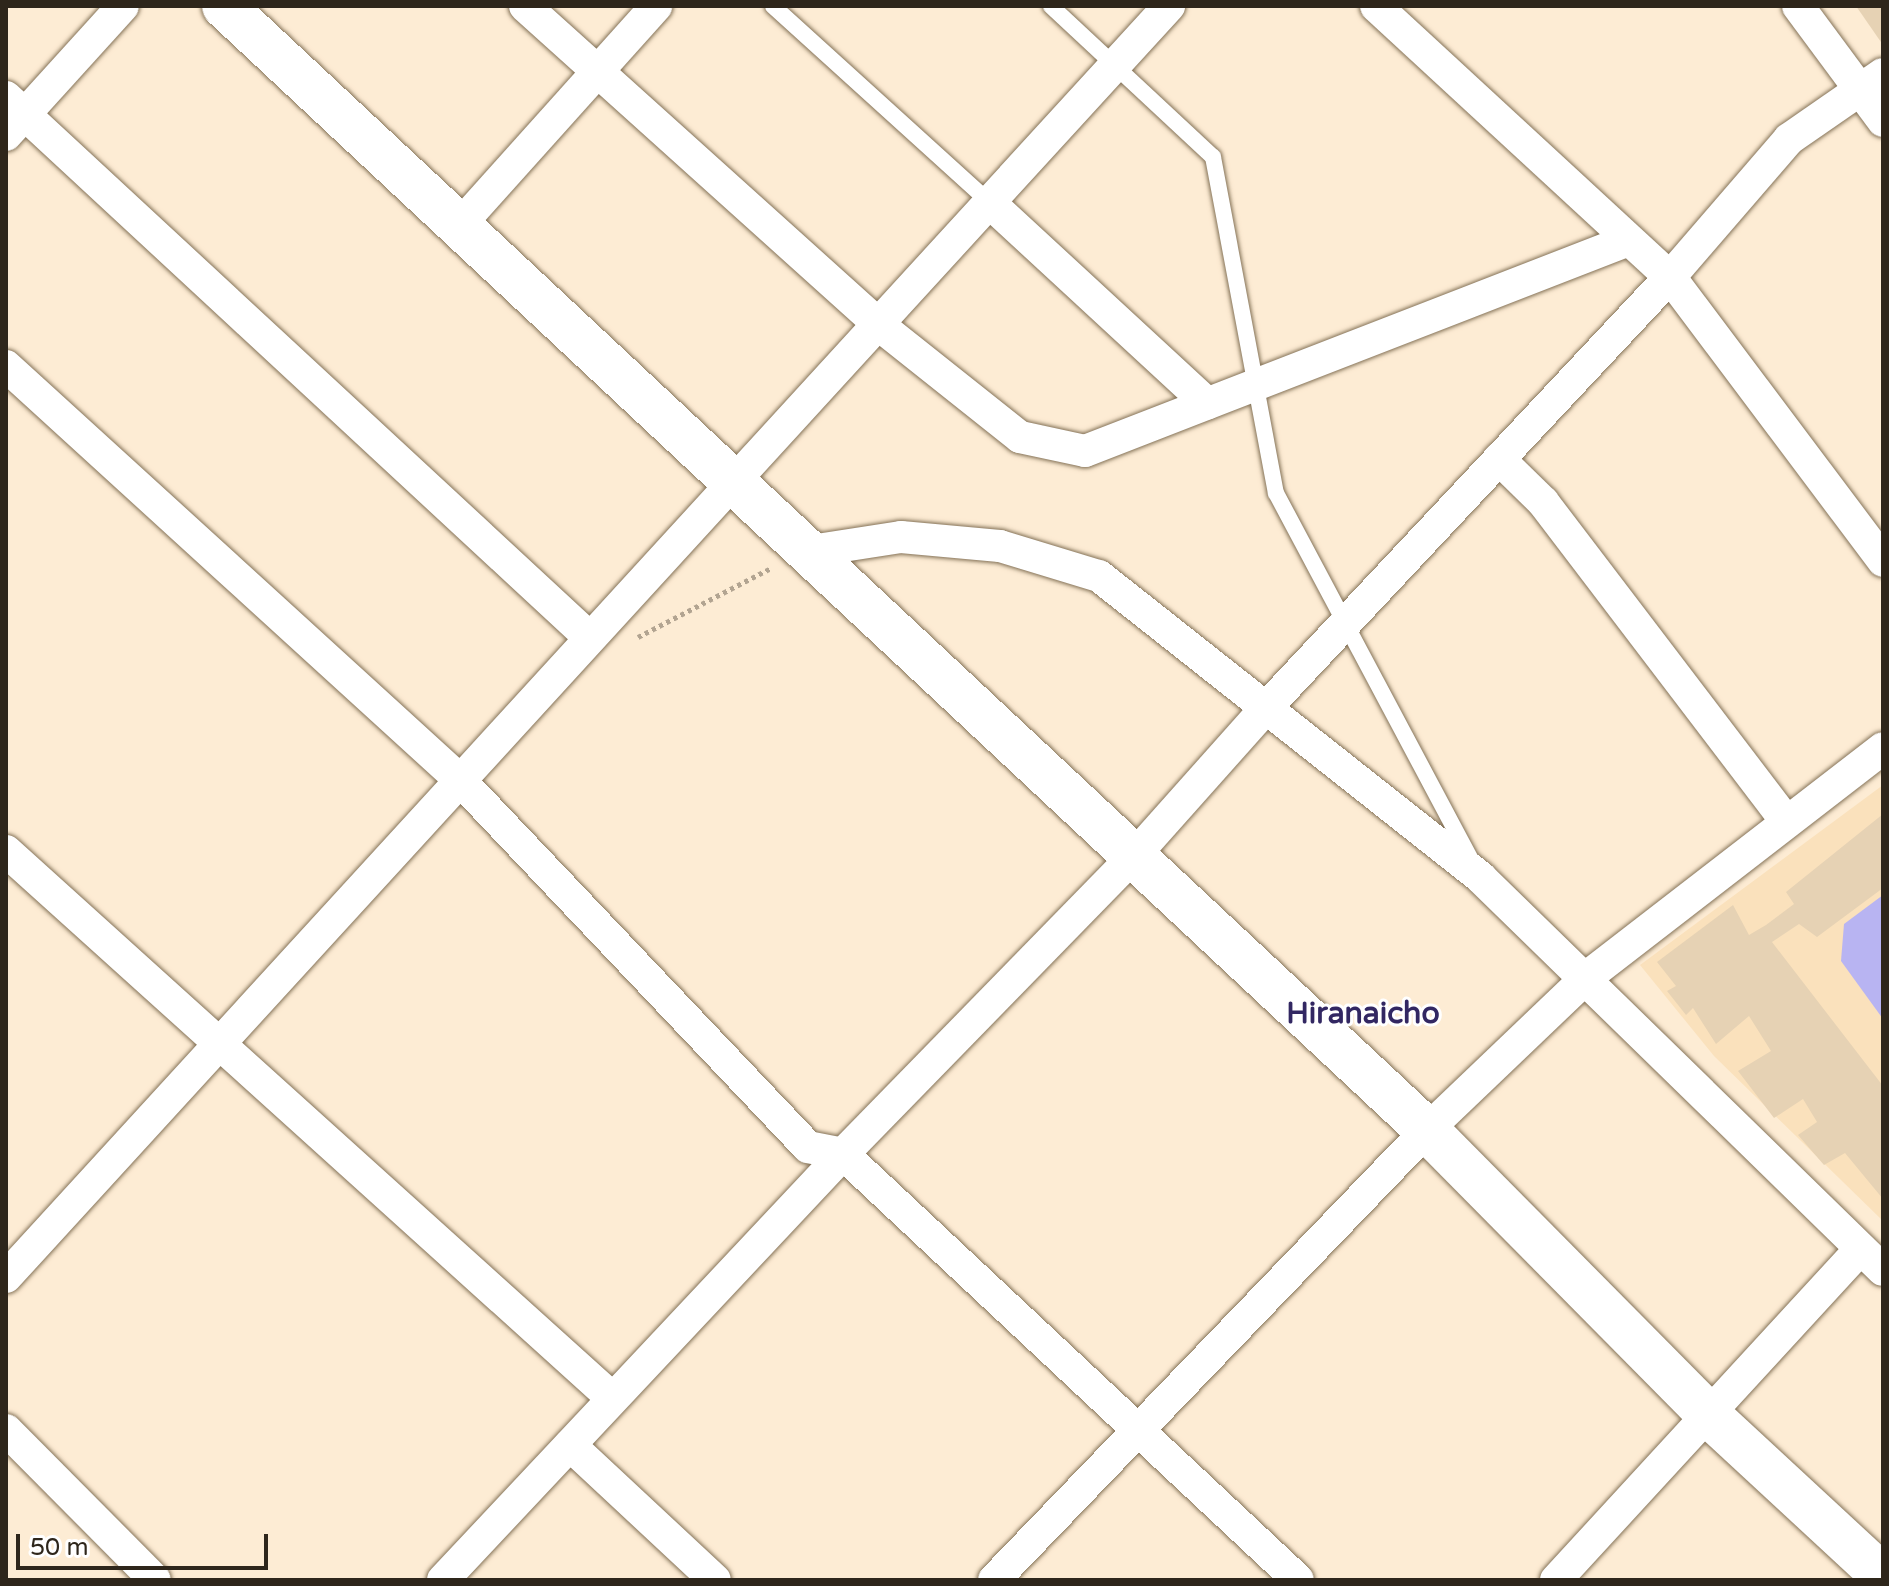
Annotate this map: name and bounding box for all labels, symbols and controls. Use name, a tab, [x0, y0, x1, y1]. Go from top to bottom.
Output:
district label: Hiranaicho	[1286, 996, 1440, 1032]
scale bar	[20, 1518, 272, 1568]
text: 50 m	[30, 1533, 88, 1562]

